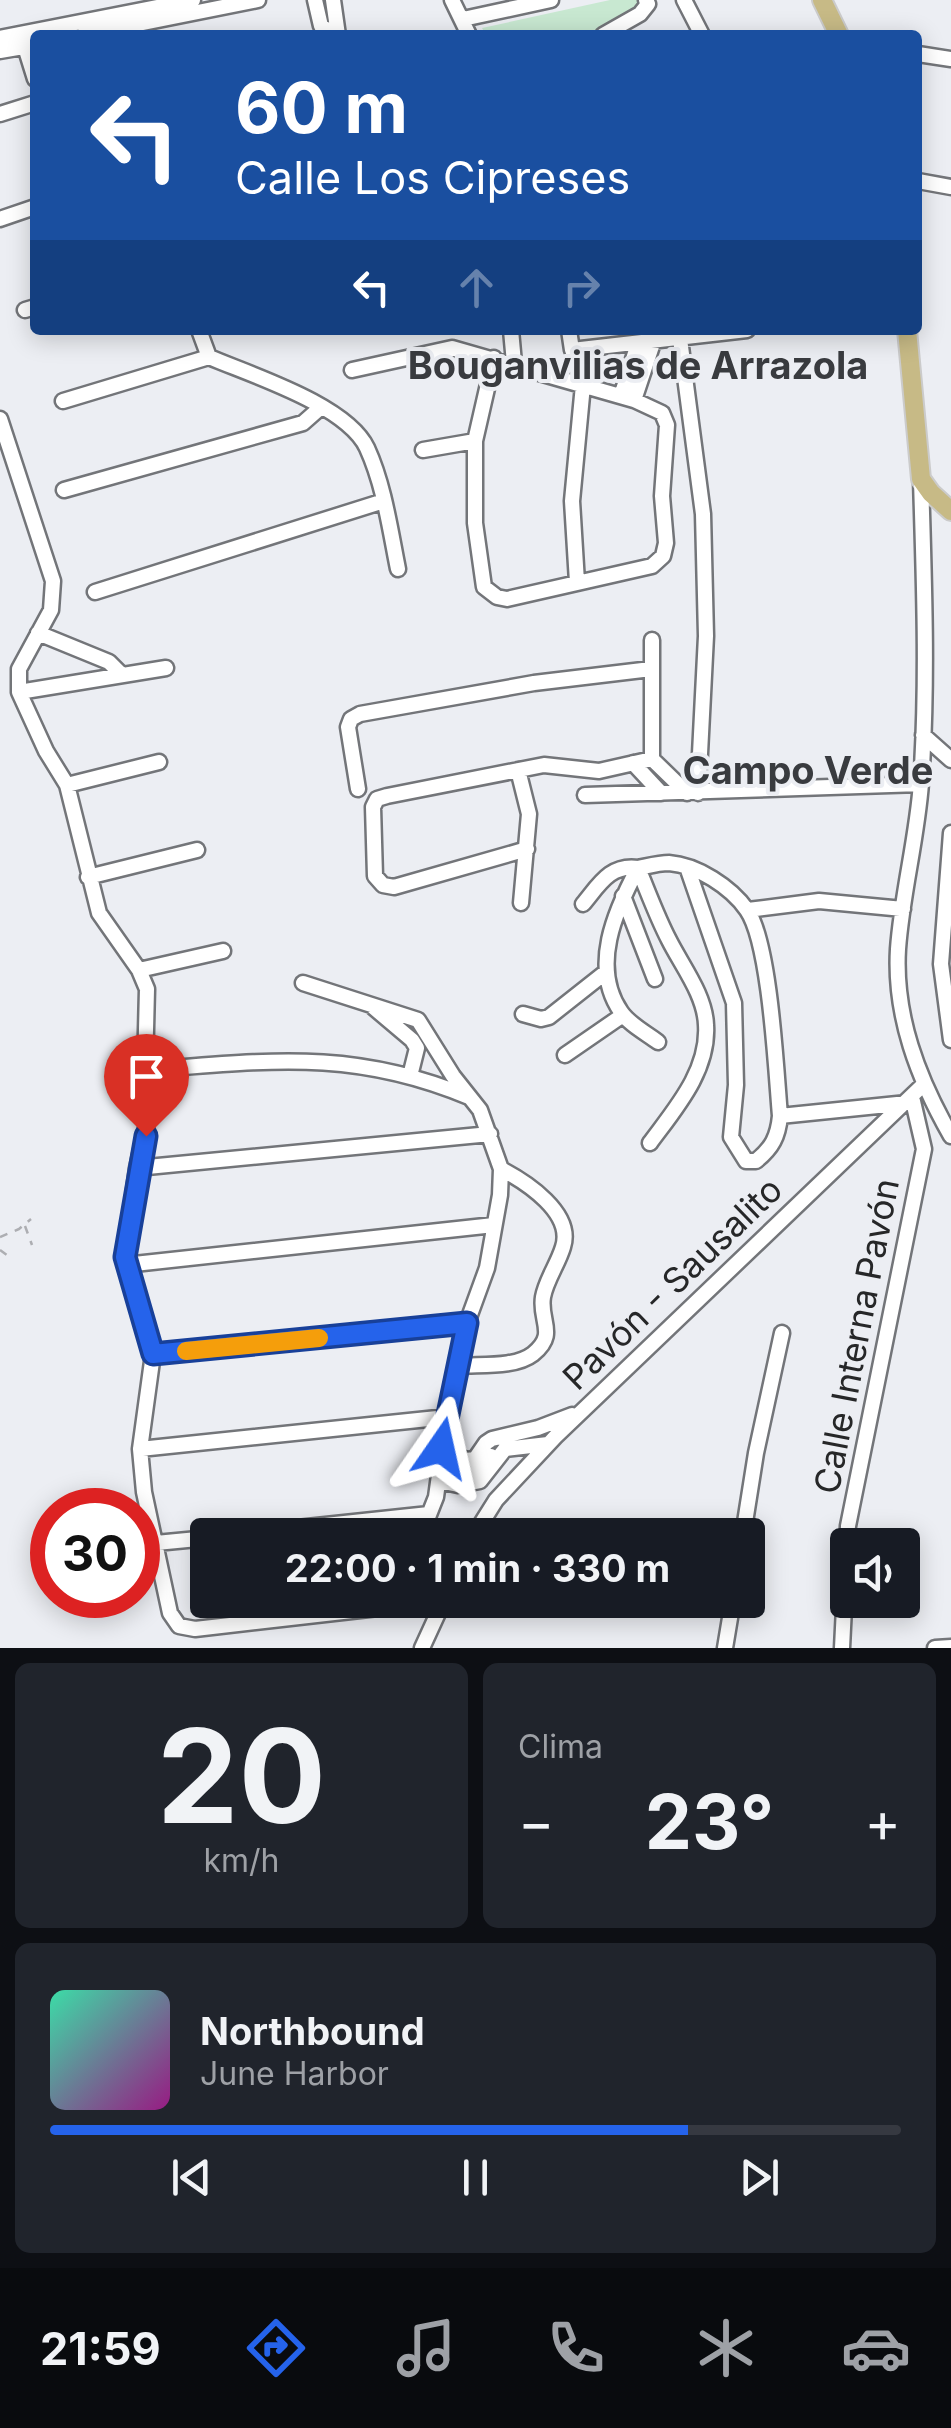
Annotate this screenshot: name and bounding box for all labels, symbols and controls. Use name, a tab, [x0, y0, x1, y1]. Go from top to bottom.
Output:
text: 60 m	[235, 65, 408, 150]
icon: left	[70, 70, 200, 200]
text: Calle Los Cipreses	[235, 150, 630, 205]
icon: left	[344, 260, 399, 315]
icon: ahead	[449, 260, 504, 315]
icon: right	[554, 260, 609, 315]
district label: Bouganvilias de Arrazola	[408, 342, 868, 388]
district label: Campo Verde	[683, 747, 933, 793]
pin	[104, 1034, 189, 1137]
icon: arrive	[119, 1049, 174, 1104]
street label: Pavón - Sausalito	[554, 1168, 790, 1398]
street label: Calle Interna Pavón	[805, 1175, 907, 1497]
position arrow	[389, 1396, 493, 1500]
speed limit sign: 30	[30, 1488, 160, 1618]
map controls	[830, 1528, 920, 1618]
button: sound	[830, 1528, 920, 1618]
text: 22:00 · 1 min · 330 m	[285, 1545, 670, 1591]
text: 20	[157, 1697, 326, 1854]
text: Clima	[518, 1727, 603, 1766]
text: 23°	[645, 1776, 774, 1867]
text: −	[518, 1789, 554, 1855]
text: +	[865, 1789, 901, 1855]
text: km/h	[203, 1841, 280, 1880]
text: Northbound	[200, 2008, 425, 2054]
text: June Harbor	[200, 2054, 389, 2093]
icon: previous	[164, 2150, 219, 2205]
icon: pause	[448, 2150, 503, 2205]
icon: next	[732, 2150, 787, 2205]
icon: directions	[241, 2313, 311, 2383]
icon: music	[391, 2313, 461, 2383]
icon: phone	[541, 2313, 611, 2383]
icon: climate	[691, 2313, 761, 2383]
icon: car	[841, 2313, 911, 2383]
text: 21:59	[40, 2321, 161, 2376]

